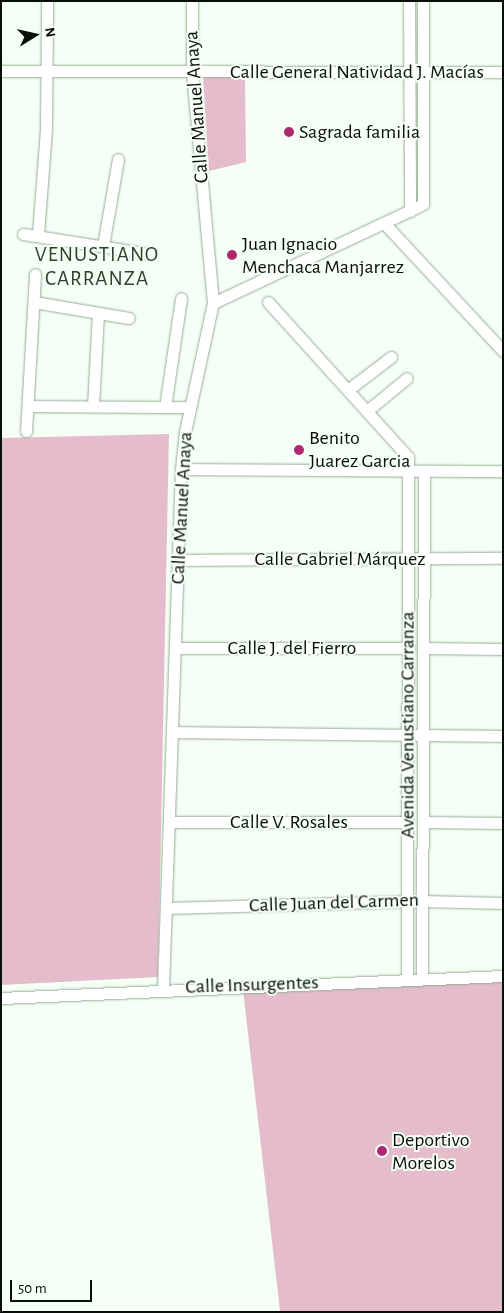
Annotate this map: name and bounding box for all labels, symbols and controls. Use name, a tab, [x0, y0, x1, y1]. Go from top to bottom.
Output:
north arrow	[10, 10, 60, 60]
text: N	[42, 26, 58, 38]
street label: Calle Manuel Anaya	[180, 30, 214, 184]
street label: Calle General Natividad J. Macías	[230, 60, 484, 84]
place label: Sagrada familia	[299, 120, 420, 144]
marker: Sagrada familia	[283, 126, 295, 138]
place label: Juan Ignacio Menchaca Manjarrez	[242, 232, 404, 279]
district label: VENUSTIANO CARRANZA	[34, 242, 160, 292]
marker: Juan Ignacio Menchaca Manjarrez	[226, 249, 238, 261]
place label: Benito Juarez Garcia	[309, 426, 410, 473]
street label: Calle Manuel Anaya	[166, 431, 198, 585]
marker: Benito Juarez Garcia	[293, 444, 305, 456]
street label: Calle Gabriel Márquez	[255, 547, 425, 571]
street label: Avenida Venustiano Carranza	[396, 612, 420, 838]
street label: Calle J. del Fierro	[228, 636, 356, 660]
street label: Calle V. Rosales	[230, 810, 348, 834]
street label: Calle Juan del Carmen	[249, 888, 419, 918]
street label: Calle Insurgentes	[185, 971, 319, 999]
place label: Deportivo Morelos	[392, 1128, 470, 1175]
marker: Deportivo Morelos	[376, 1145, 388, 1157]
scale bar	[12, 1270, 95, 1302]
text: 50 m	[18, 1281, 47, 1296]

